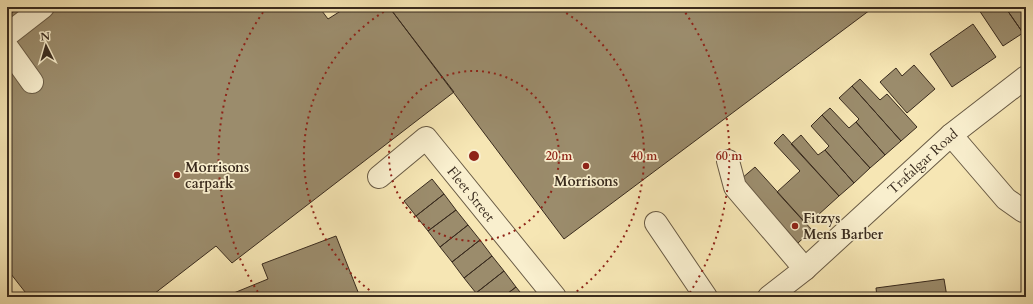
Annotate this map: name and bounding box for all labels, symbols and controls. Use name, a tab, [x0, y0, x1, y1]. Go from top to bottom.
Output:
north arrow	[26, 26, 66, 66]
text: N	[40, 29, 51, 44]
street label: Trafalgar Road	[883, 124, 962, 198]
text: 20 m	[546, 148, 573, 164]
text: 40 m	[631, 148, 658, 164]
text: 60 m	[716, 148, 743, 164]
centre of rings	[467, 149, 481, 163]
place label: Morrisons carpark	[185, 158, 249, 193]
marker: Morrisons	[581, 161, 591, 171]
street label: Fleet Street	[443, 162, 500, 226]
marker: Morrisons carpark	[172, 170, 182, 180]
place label: Morrisons	[554, 172, 618, 191]
place label: Fitzys Mens Barber	[803, 209, 883, 244]
marker: Fitzys Mens Barber	[790, 221, 800, 231]

